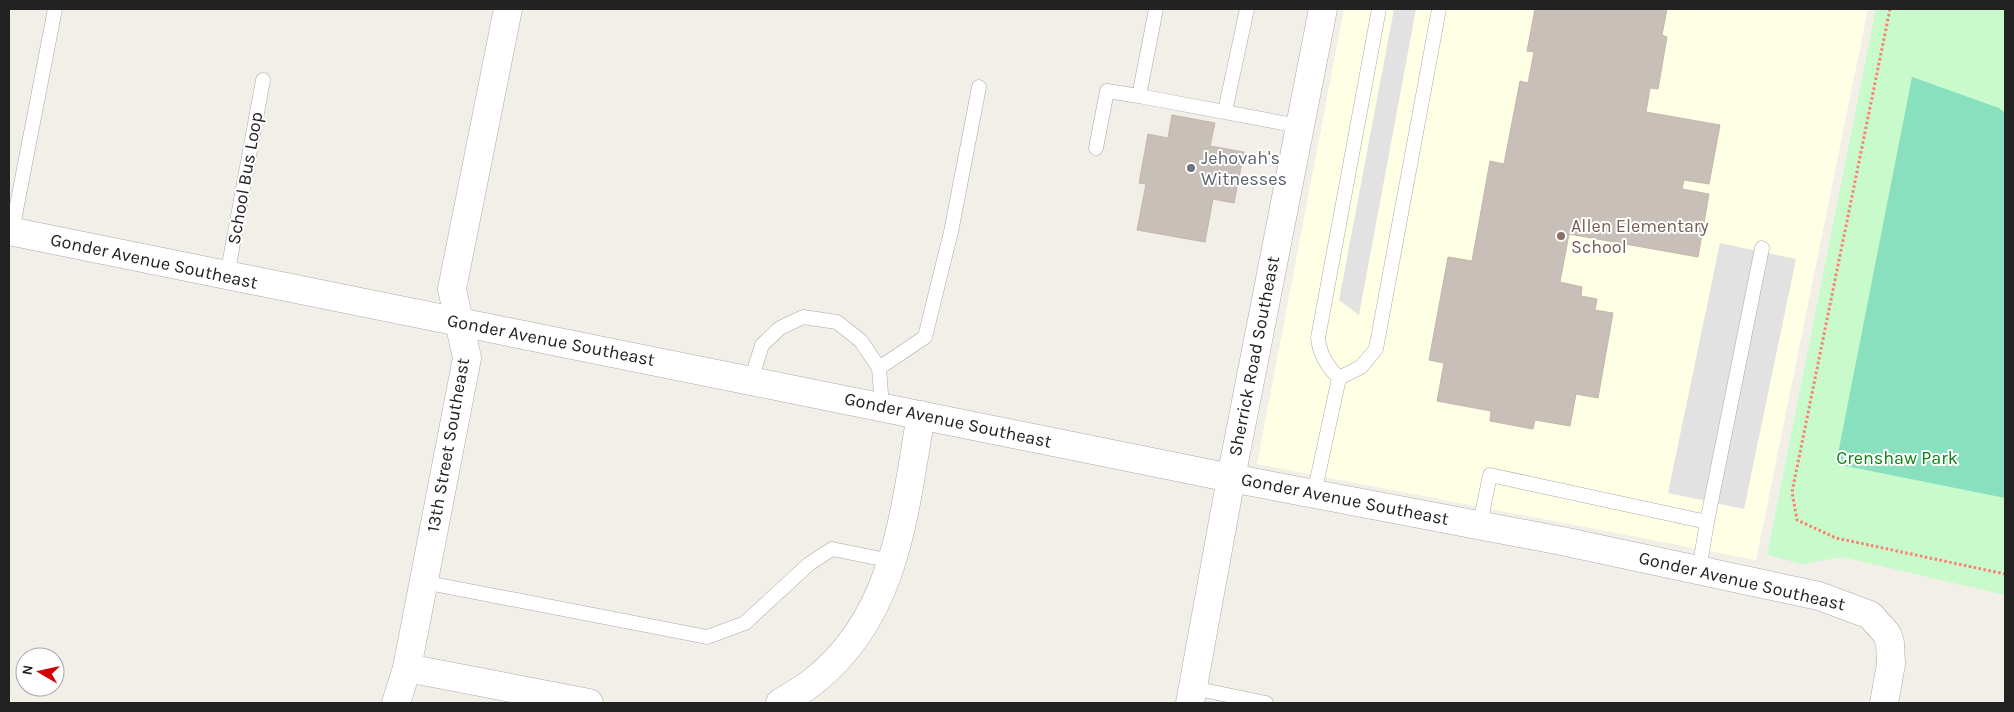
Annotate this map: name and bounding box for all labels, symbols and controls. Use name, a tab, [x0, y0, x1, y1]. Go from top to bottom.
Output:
street label: School Bus Loop	[222, 110, 268, 246]
place label: Jehovah's Witnesses	[1201, 147, 1287, 190]
marker: Jehovah's Witnesses	[1185, 162, 1197, 174]
place label: Allen Elementary School	[1571, 215, 1709, 258]
street label: Gonder Avenue Southeast	[48, 228, 260, 294]
marker: Allen Elementary School	[1555, 230, 1567, 242]
street label: Sherrick Road Southeast	[1224, 254, 1284, 458]
street label: Gonder Avenue Southeast	[445, 309, 657, 371]
street label: 13th Street Southeast	[422, 356, 474, 534]
street label: Gonder Avenue Southeast	[842, 387, 1054, 453]
park label: Crenshaw Park	[1836, 447, 1958, 469]
street label: Gonder Avenue Southeast	[1239, 468, 1451, 530]
street label: Gonder Avenue Southeast	[1637, 547, 1848, 616]
north arrow	[15, 647, 65, 697]
text: N	[18, 664, 37, 676]

